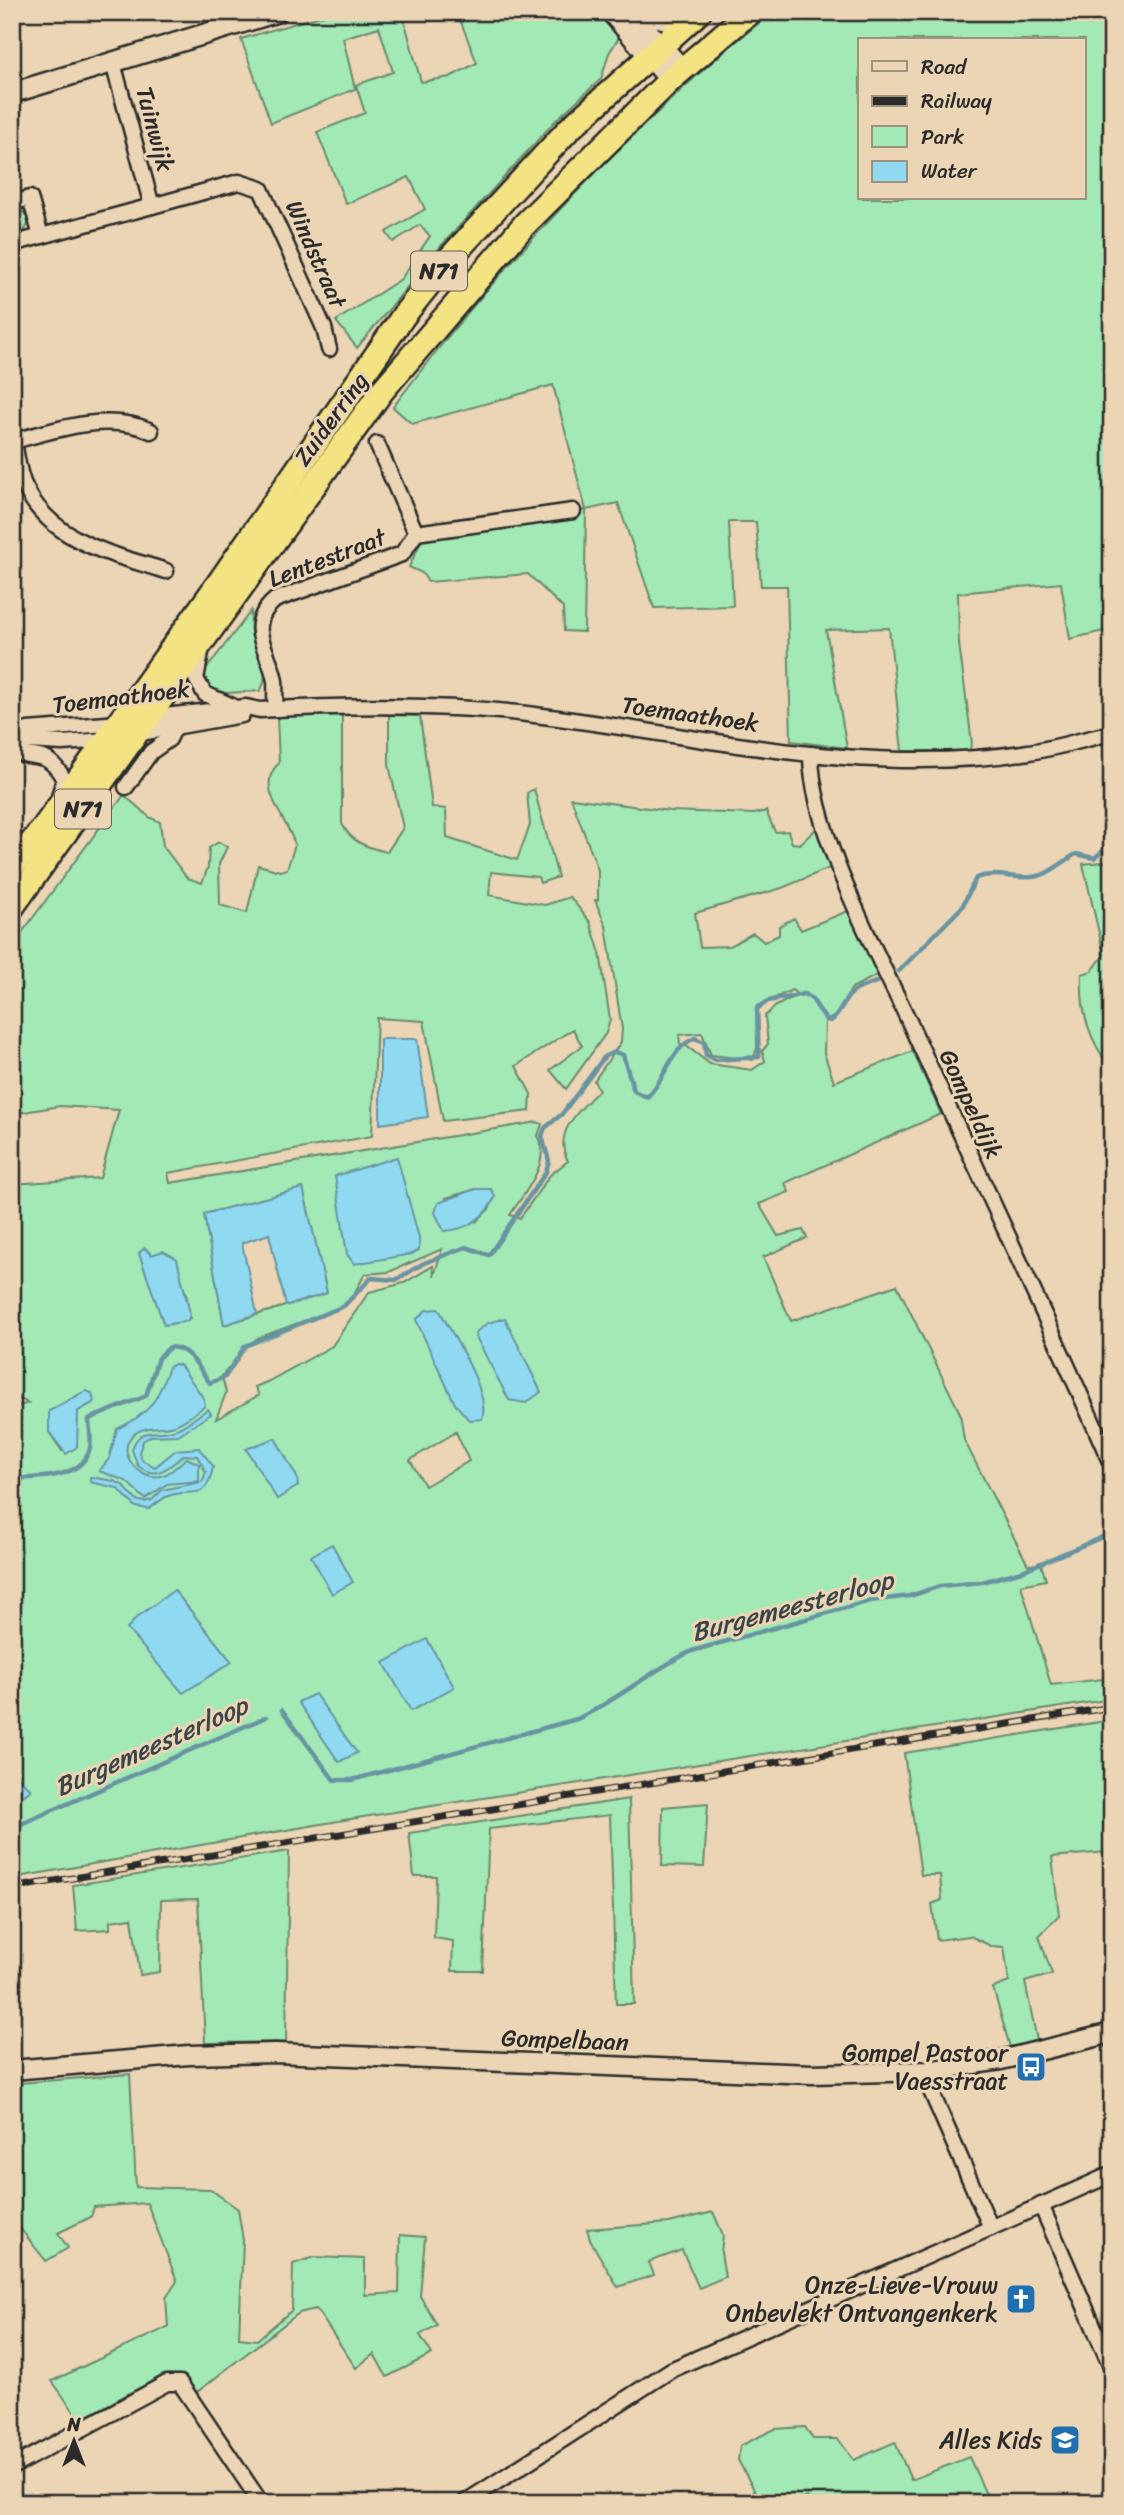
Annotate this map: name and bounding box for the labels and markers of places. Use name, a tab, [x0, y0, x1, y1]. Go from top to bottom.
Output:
place label: Gompel Pastoor Vaesstraat	[842, 2032, 1009, 2102]
bus stop icon: Gompel Pastoor Vaesstraat	[1014, 2050, 1048, 2084]
place label: Onze-Lieve-Vrouw Onbevlekt Ontvangenkerk	[726, 2264, 998, 2334]
church icon: Onze-Lieve-Vrouw Onbevlekt Ontvangenkerk	[1004, 2282, 1038, 2316]
place label: Alles Kids	[938, 2419, 1042, 2461]
school or university icon: Alles Kids	[1048, 2423, 1082, 2457]

